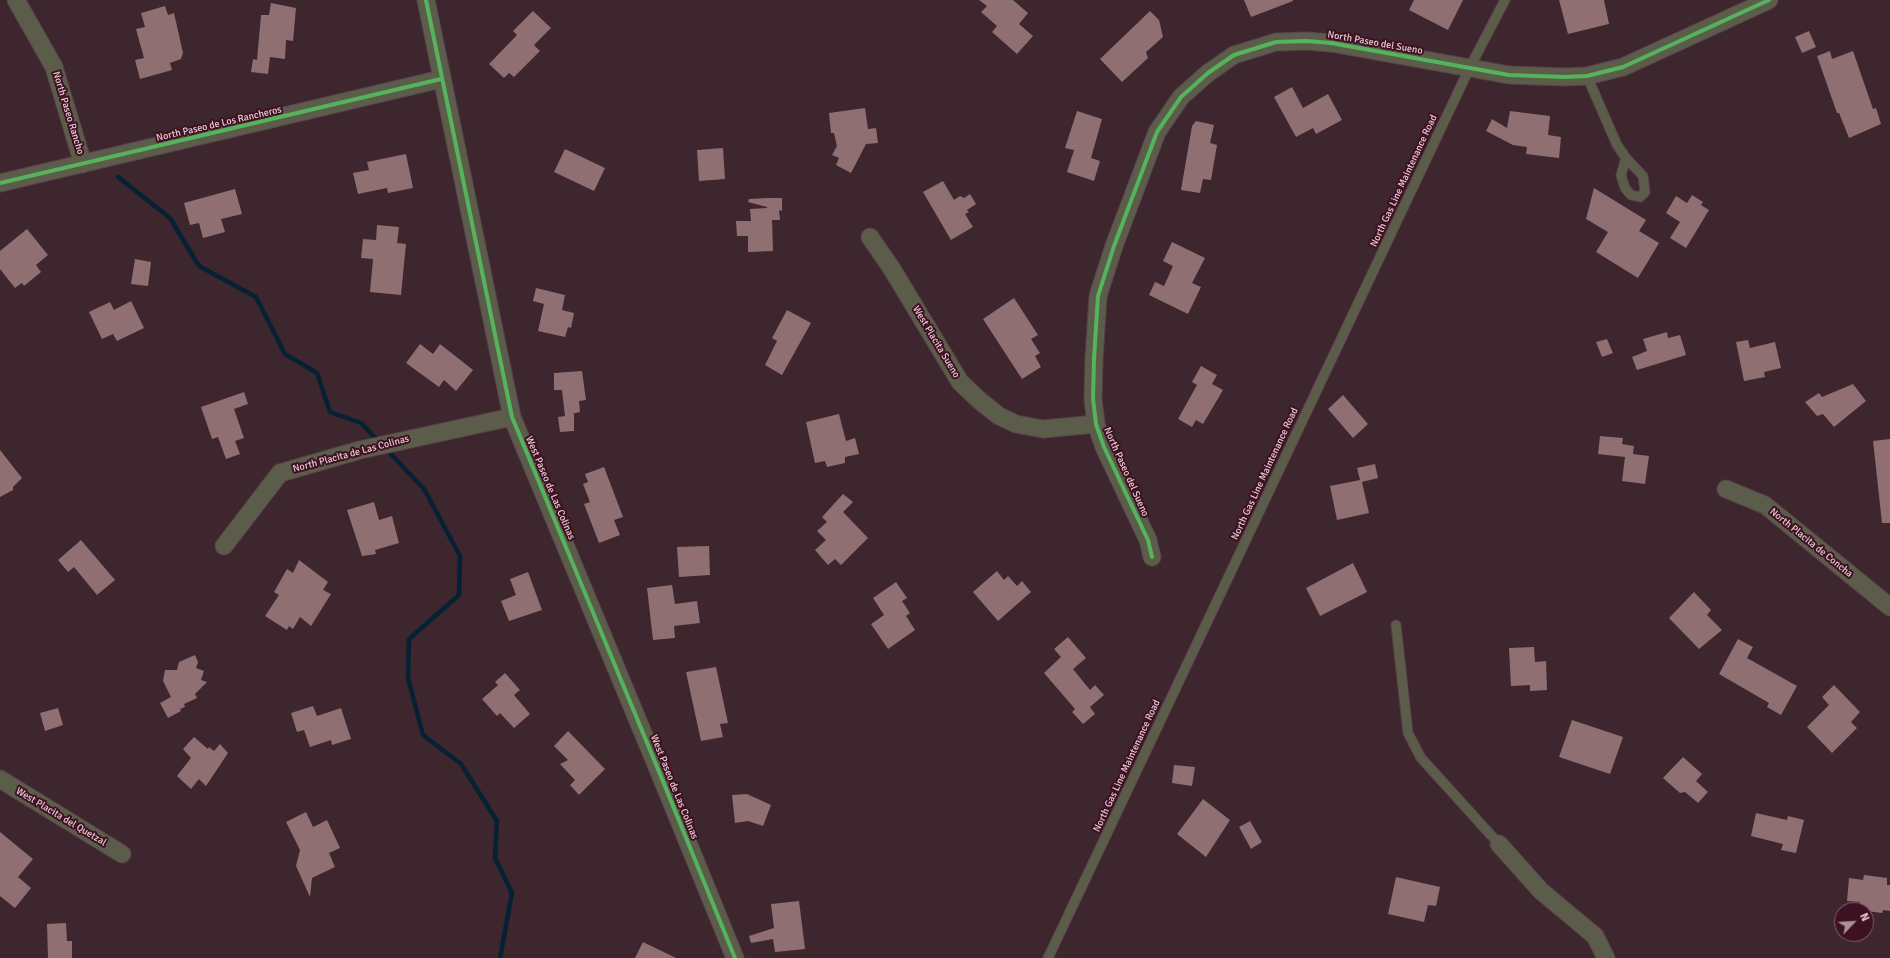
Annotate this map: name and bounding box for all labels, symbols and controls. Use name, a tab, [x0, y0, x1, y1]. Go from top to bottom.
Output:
street label: North Paseo del Sueno	[1326, 29, 1424, 57]
street label: North Paseo Rancho	[50, 70, 86, 156]
street label: North Paseo de Los Rancheros	[155, 104, 283, 144]
street label: North Gas Line Maintenance Road	[1368, 113, 1440, 249]
street label: West Placita Sueno	[910, 304, 962, 380]
street label: North Gas Line Maintenance Road	[1229, 406, 1301, 542]
street label: North Paseo del Sueno	[1101, 426, 1151, 518]
street label: North Placita de Las Colinas	[292, 433, 410, 475]
street label: West Paseo de Las Colinas	[523, 434, 577, 542]
street label: North Placita de Concha	[1767, 506, 1855, 580]
street label: North Gas Line Maintenance Road	[1091, 698, 1163, 834]
street label: West Paseo de Las Colinas	[648, 733, 700, 841]
street label: West Placita del Quetzal	[14, 785, 108, 849]
north arrow	[1834, 902, 1874, 942]
text: N	[1857, 911, 1872, 923]

